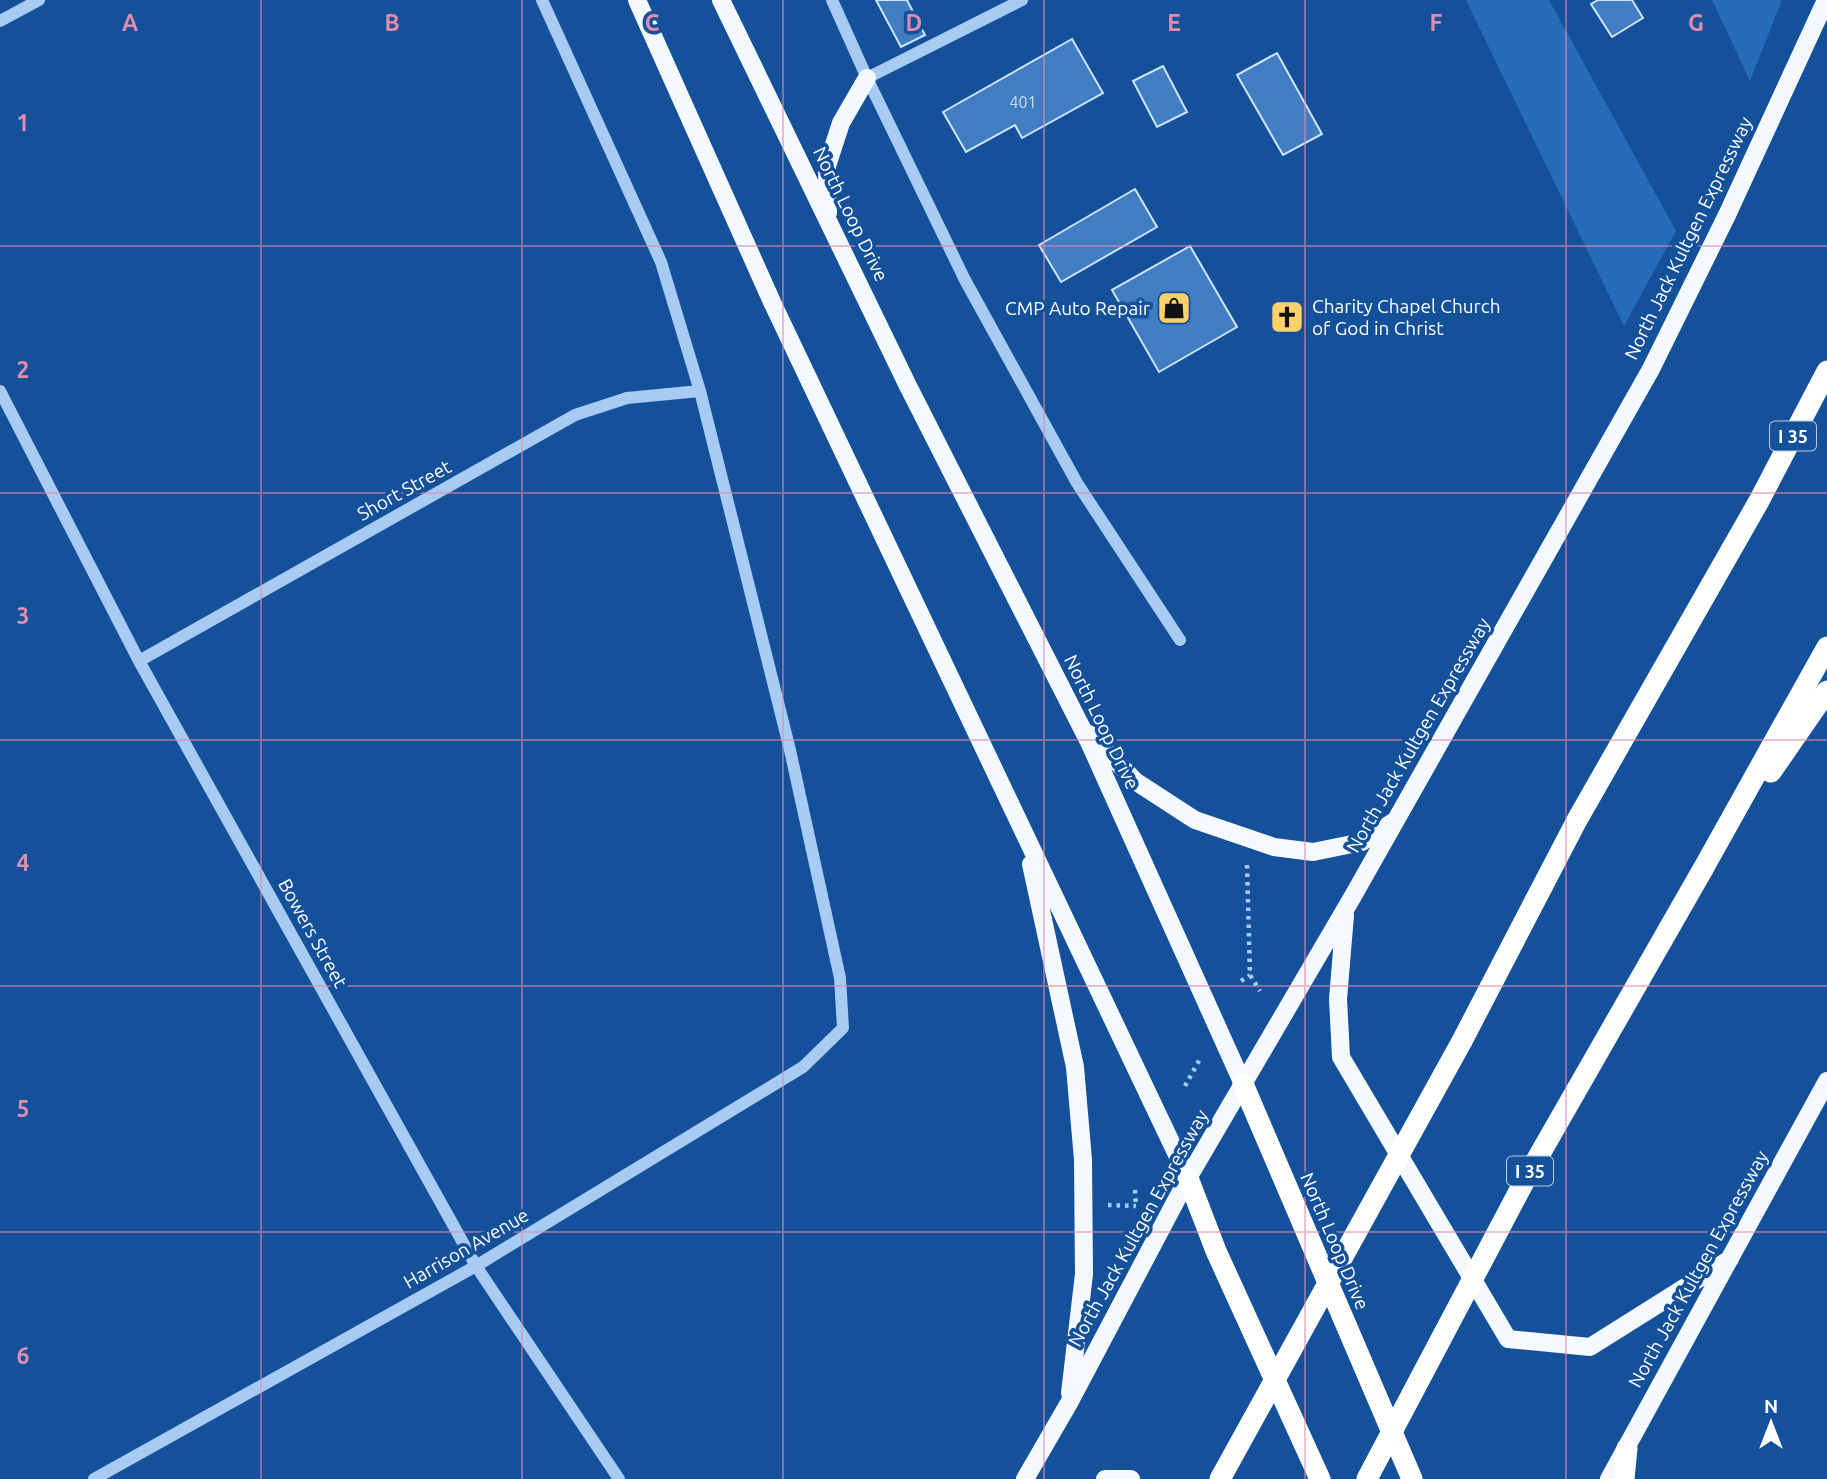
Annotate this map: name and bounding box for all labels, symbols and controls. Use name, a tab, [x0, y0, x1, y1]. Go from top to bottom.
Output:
text: A	[122, 10, 138, 35]
text: B	[384, 10, 400, 35]
text: C	[645, 10, 660, 35]
text: D	[906, 10, 922, 35]
text: E	[1167, 10, 1181, 35]
text: F	[1430, 10, 1443, 35]
text: G	[1688, 10, 1704, 35]
house number: 401	[1009, 93, 1037, 111]
text: 1	[17, 110, 29, 135]
street label: North Jack Kultgen Expressway	[1620, 113, 1756, 363]
street label: North Loop Drive	[809, 143, 893, 285]
shop icon: CMP Auto Repair	[1155, 289, 1193, 327]
place label: Charity Chapel Church of God in Christ	[1312, 295, 1500, 339]
place label: CMP Auto Repair	[1005, 297, 1150, 319]
church icon: Charity Chapel Church of God in Christ	[1268, 298, 1306, 336]
text: 2	[17, 357, 29, 382]
road number: I 35	[1770, 422, 1816, 450]
street label: Short Street	[353, 455, 455, 525]
text: 3	[17, 603, 29, 628]
street label: North Jack Kultgen Expressway	[1342, 614, 1494, 856]
street label: North Loop Drive	[1060, 651, 1144, 793]
text: 4	[17, 850, 30, 875]
street label: Bowers Street	[274, 875, 352, 992]
text: 5	[17, 1096, 29, 1121]
street label: North Jack Kultgen Expressway	[1064, 1106, 1212, 1350]
street label: North Jack Kultgen Expressway	[1624, 1147, 1772, 1391]
road number: I 35	[1507, 1156, 1553, 1186]
street label: North Loop Drive	[1296, 1169, 1374, 1313]
street label: Harrison Avenue	[400, 1203, 532, 1293]
text: 6	[17, 1343, 30, 1368]
north arrow	[1736, 1388, 1806, 1458]
text: N	[1764, 1395, 1778, 1417]

